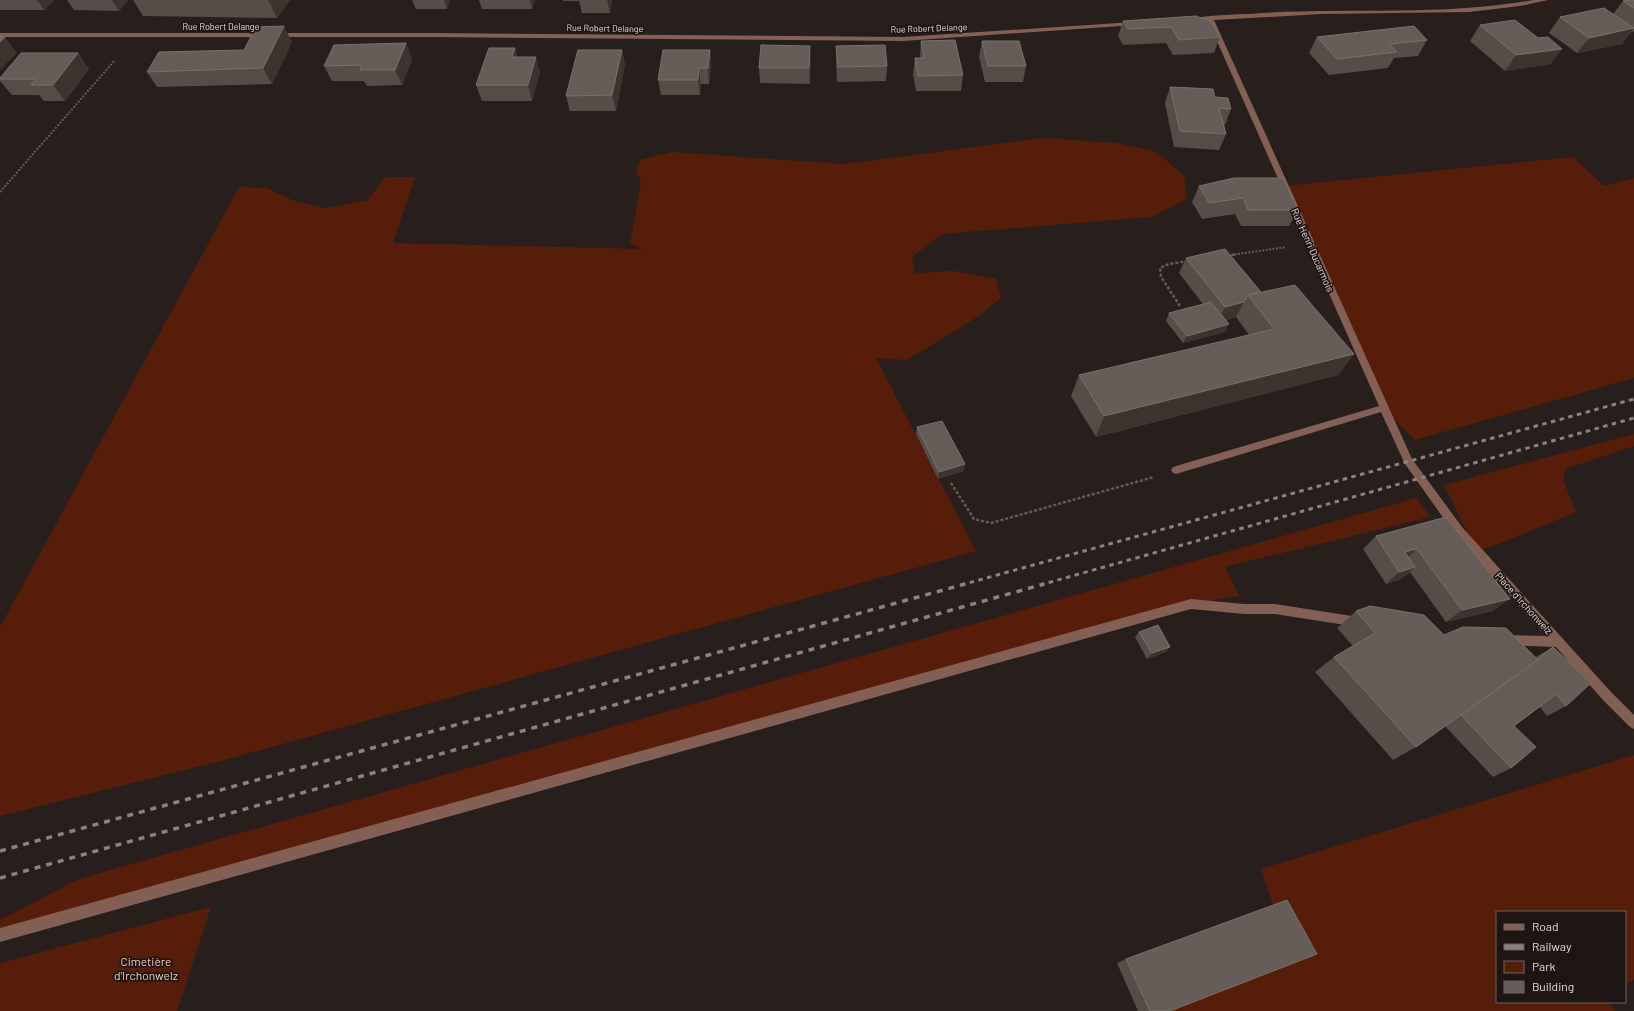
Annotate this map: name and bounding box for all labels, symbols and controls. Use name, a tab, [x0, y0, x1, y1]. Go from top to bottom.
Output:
street label: Rue Robert Delange	[183, 21, 260, 32]
street label: Rue Robert Delange	[890, 21, 968, 35]
street label: Rue Robert Delange	[566, 22, 644, 34]
street label: Rue Henri Ducarmois	[1289, 206, 1337, 294]
street label: Place d'Irchonwelz	[1493, 570, 1555, 637]
legend	[1496, 911, 1626, 1003]
text: Road	[1532, 919, 1559, 933]
text: Railway	[1532, 939, 1572, 953]
park label: Cimetière d'Irchonwelz	[114, 954, 178, 982]
text: Park	[1532, 959, 1556, 973]
text: Building	[1532, 979, 1574, 993]

